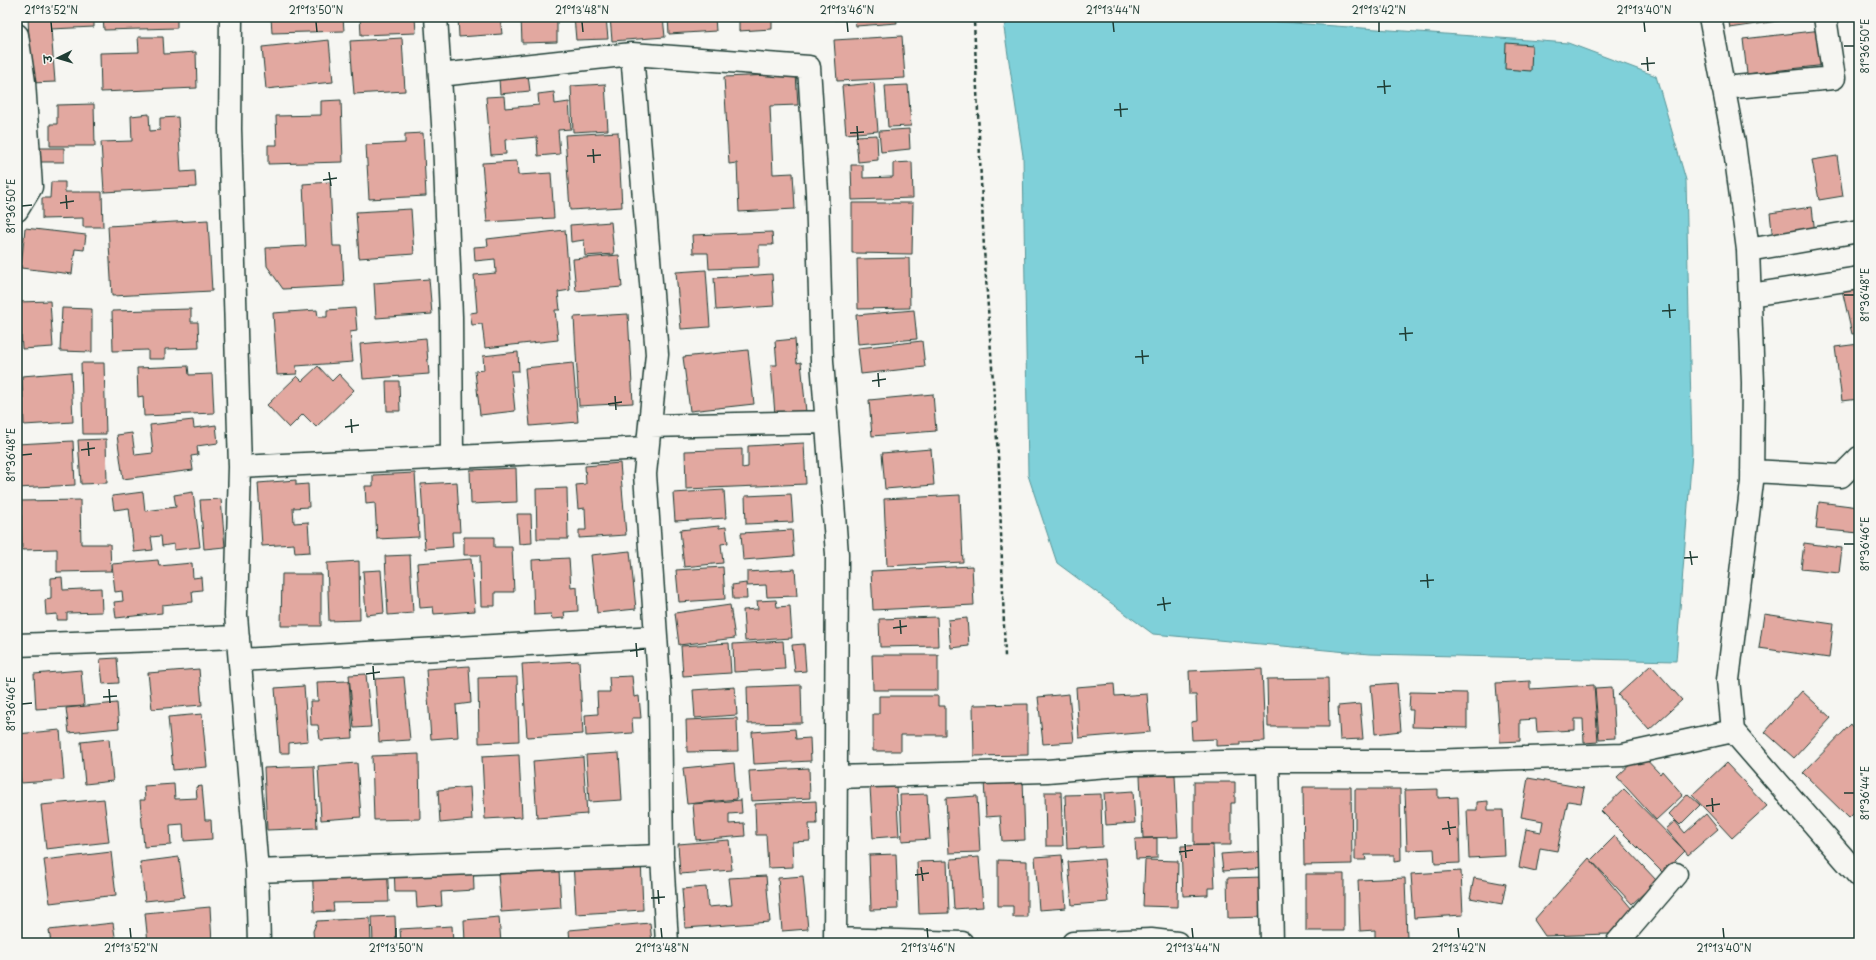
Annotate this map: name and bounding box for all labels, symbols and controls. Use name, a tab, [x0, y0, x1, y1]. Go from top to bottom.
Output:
text: 21°13'52"N	[24, 2, 78, 17]
text: 21°13'50"N	[289, 2, 344, 17]
text: 21°13'48"N	[555, 2, 609, 17]
text: 21°13'46"N	[820, 2, 875, 17]
text: 21°13'44"N	[1086, 2, 1140, 17]
text: 21°13'42"N	[1352, 2, 1406, 17]
text: 21°13'40"N	[1617, 2, 1672, 17]
text: 81°36'50"E	[1857, 19, 1872, 73]
north arrow	[38, 38, 78, 78]
text: उ	[39, 53, 56, 64]
text: 81°36'50"E	[3, 179, 18, 233]
text: 81°36'48"E	[1857, 268, 1872, 322]
text: 81°36'48"E	[3, 428, 18, 482]
text: 81°36'46"E	[1857, 517, 1872, 571]
text: 81°36'46"E	[3, 677, 18, 731]
text: 81°36'44"E	[1857, 766, 1872, 820]
text: 21°13'52"N	[104, 940, 158, 955]
text: 21°13'50"N	[369, 940, 424, 955]
text: 21°13'48"N	[635, 940, 689, 955]
text: 21°13'46"N	[901, 940, 956, 955]
text: 21°13'44"N	[1166, 940, 1220, 955]
text: 21°13'42"N	[1432, 940, 1486, 955]
text: 21°13'40"N	[1697, 940, 1752, 955]

